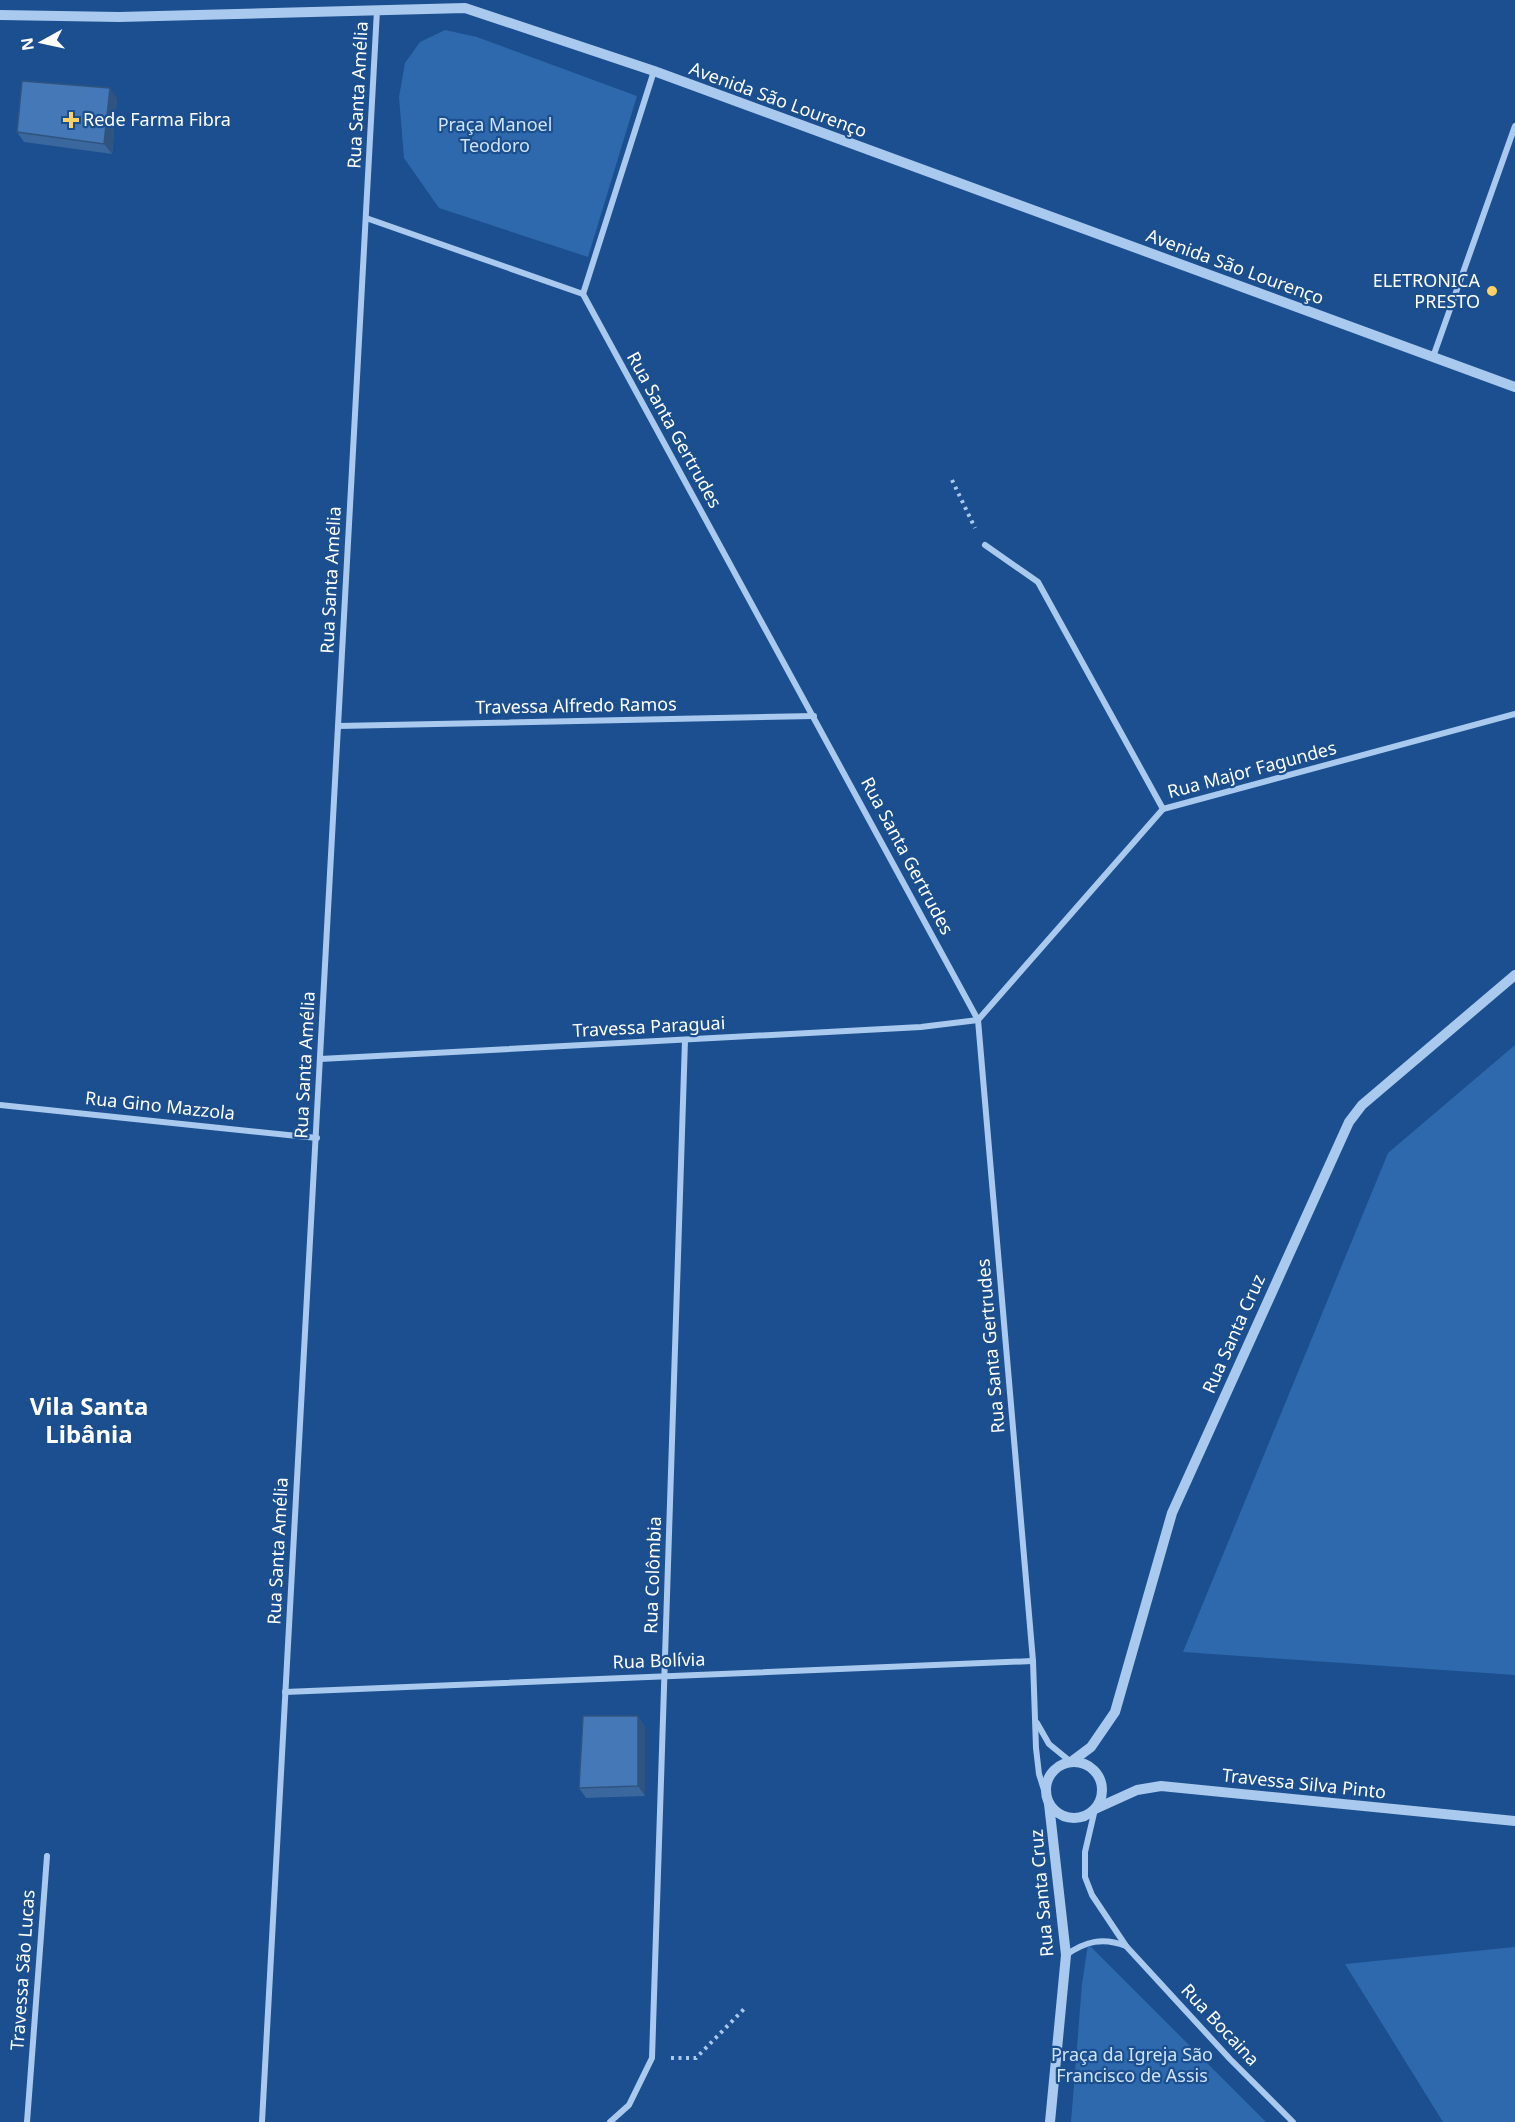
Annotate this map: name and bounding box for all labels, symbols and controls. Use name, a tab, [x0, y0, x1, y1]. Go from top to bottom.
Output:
north arrow	[12, 12, 72, 72]
street label: Rua Santa Amélia	[341, 21, 373, 169]
text: N	[15, 36, 39, 52]
street label: Avenida São Lourenço	[686, 56, 870, 142]
place label: Rede Farma Fibra	[83, 107, 231, 131]
park label: Praça Manoel Teodoro	[438, 112, 552, 157]
marker: Rede Farma Fibra	[64, 113, 78, 127]
street label: Avenida São Lourenço	[1143, 223, 1327, 309]
place label: ELETRONICA PRESTO	[1373, 268, 1480, 313]
marker: ELETRONICA PRESTO	[1485, 284, 1499, 298]
street label: Rua Santa Gertrudes	[622, 347, 728, 512]
street label: Rua Santa Amélia	[314, 506, 346, 654]
street label: Travessa Alfredo Ramos	[475, 691, 677, 719]
street label: Rua Major Fagundes	[1165, 735, 1339, 803]
street label: Rua Santa Gertrudes	[856, 773, 960, 938]
street label: Rua Santa Amélia	[288, 991, 320, 1139]
street label: Travessa Paraguai	[572, 1010, 726, 1042]
street label: Rua Gino Mazzola	[84, 1085, 236, 1125]
street label: Rua Santa Gertrudes	[970, 1258, 1010, 1434]
street label: Rua Santa Cruz	[1196, 1270, 1270, 1397]
district label: Vila Santa Libânia	[30, 1389, 148, 1450]
street label: Rua Santa Amélia	[261, 1477, 293, 1625]
street label: Rua Colômbia	[638, 1516, 666, 1634]
street label: Rua Bolívia	[612, 1646, 706, 1674]
street label: Travessa Silva Pinto	[1221, 1762, 1387, 1804]
street label: Rua Santa Cruz	[1023, 1828, 1059, 1958]
street label: Travessa São Lucas	[4, 1889, 40, 2051]
street label: Rua Bocaina	[1176, 1978, 1265, 2071]
park label: Praça da Igreja São Francisco de Assis	[1051, 2042, 1213, 2087]

